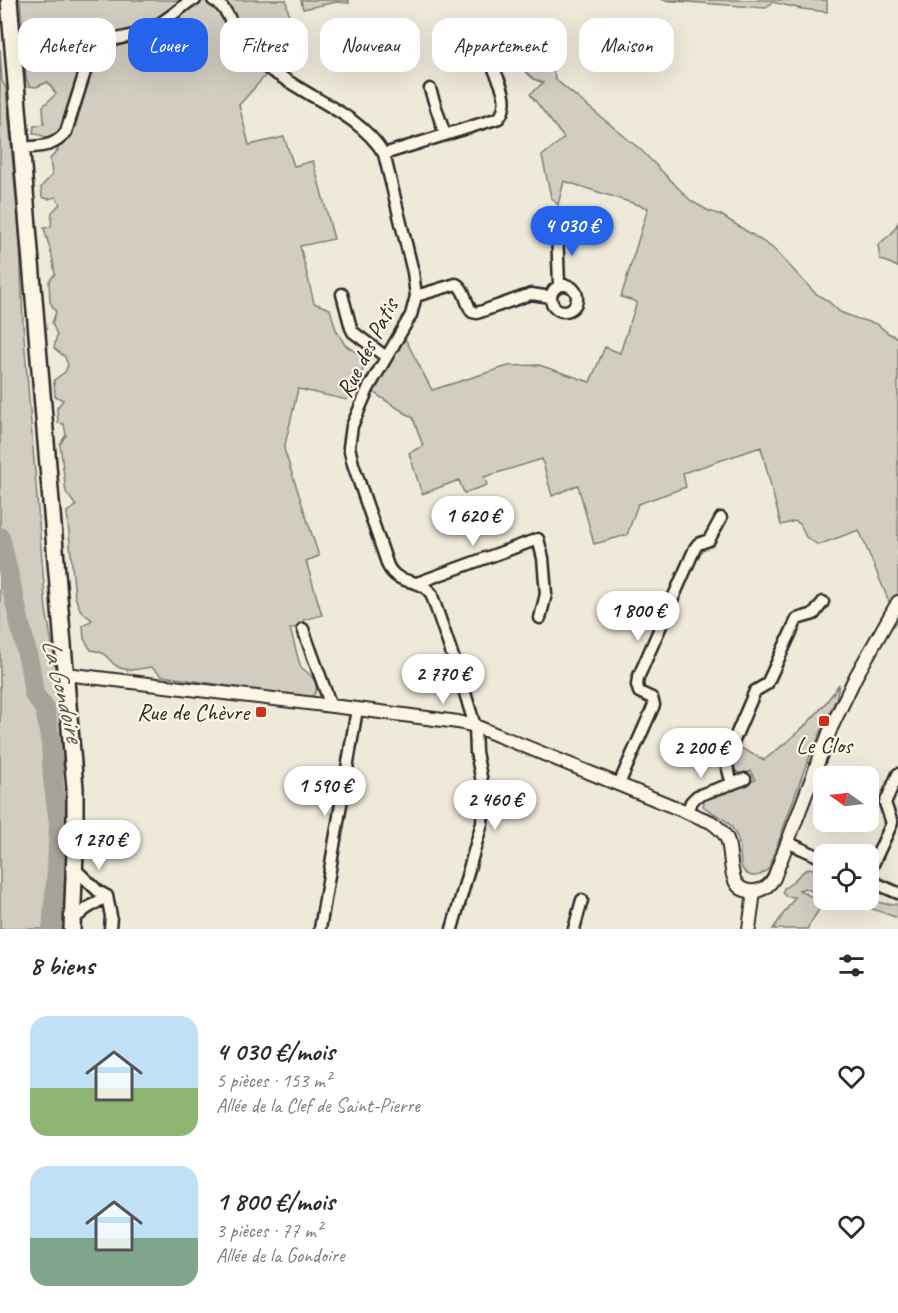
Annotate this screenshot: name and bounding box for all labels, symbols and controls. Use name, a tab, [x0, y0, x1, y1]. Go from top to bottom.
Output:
chip: Acheter	[18, 18, 116, 72]
chip: Louer	[128, 18, 208, 72]
chip: Filtres	[220, 18, 308, 72]
chip: Nouveau	[320, 18, 420, 72]
chip: Appartement	[432, 18, 567, 72]
chip: Maison	[579, 18, 674, 72]
pin: 4 030 €	[517, 206, 627, 257]
text: 4 030 €	[545, 213, 599, 238]
street label: Rue des Patis	[329, 291, 406, 403]
pin: 1 620 €	[418, 496, 528, 547]
text: 1 620 €	[445, 503, 501, 528]
pin: 1 800 €	[583, 591, 693, 642]
text: 1 800 €	[611, 598, 665, 623]
water label: La Gondoire	[34, 635, 93, 748]
pin: 2 770 €	[388, 654, 498, 705]
text: 2 770 €	[416, 661, 470, 686]
place label: Rue de Chèvre	[137, 697, 251, 727]
marker: Rue de Chèvre	[254, 705, 268, 719]
marker: Le Clos	[817, 714, 831, 728]
pin: 2 200 €	[646, 728, 756, 779]
place label: Le Clos	[796, 730, 854, 760]
text: 2 200 €	[674, 735, 728, 760]
pin: 1 590 €	[270, 766, 380, 817]
north arrow	[813, 766, 879, 832]
map controls	[813, 766, 879, 910]
text: 1 590 €	[298, 773, 352, 798]
pin: 2 460 €	[440, 780, 550, 831]
text: 2 460 €	[467, 787, 523, 812]
pin: 1 270 €	[44, 820, 154, 871]
text: 1 270 €	[72, 827, 126, 852]
button: locate	[813, 844, 879, 910]
text: 8 biens	[30, 949, 94, 982]
icon: filters	[835, 949, 868, 982]
text: 4 030 €/mois	[216, 1035, 335, 1068]
icon: home	[78, 1040, 150, 1112]
icon: heart	[835, 1060, 868, 1093]
text: 5 pièces · 153 m²	[216, 1068, 331, 1093]
text: Allée de la Clef de Saint-Pierre	[216, 1093, 420, 1118]
text: 1 800 €/mois	[216, 1185, 335, 1218]
icon: home	[78, 1190, 150, 1262]
icon: heart	[835, 1210, 868, 1243]
text: 3 pièces · 77 m²	[216, 1218, 322, 1243]
text: Allée de la Gondoire	[216, 1243, 344, 1268]

